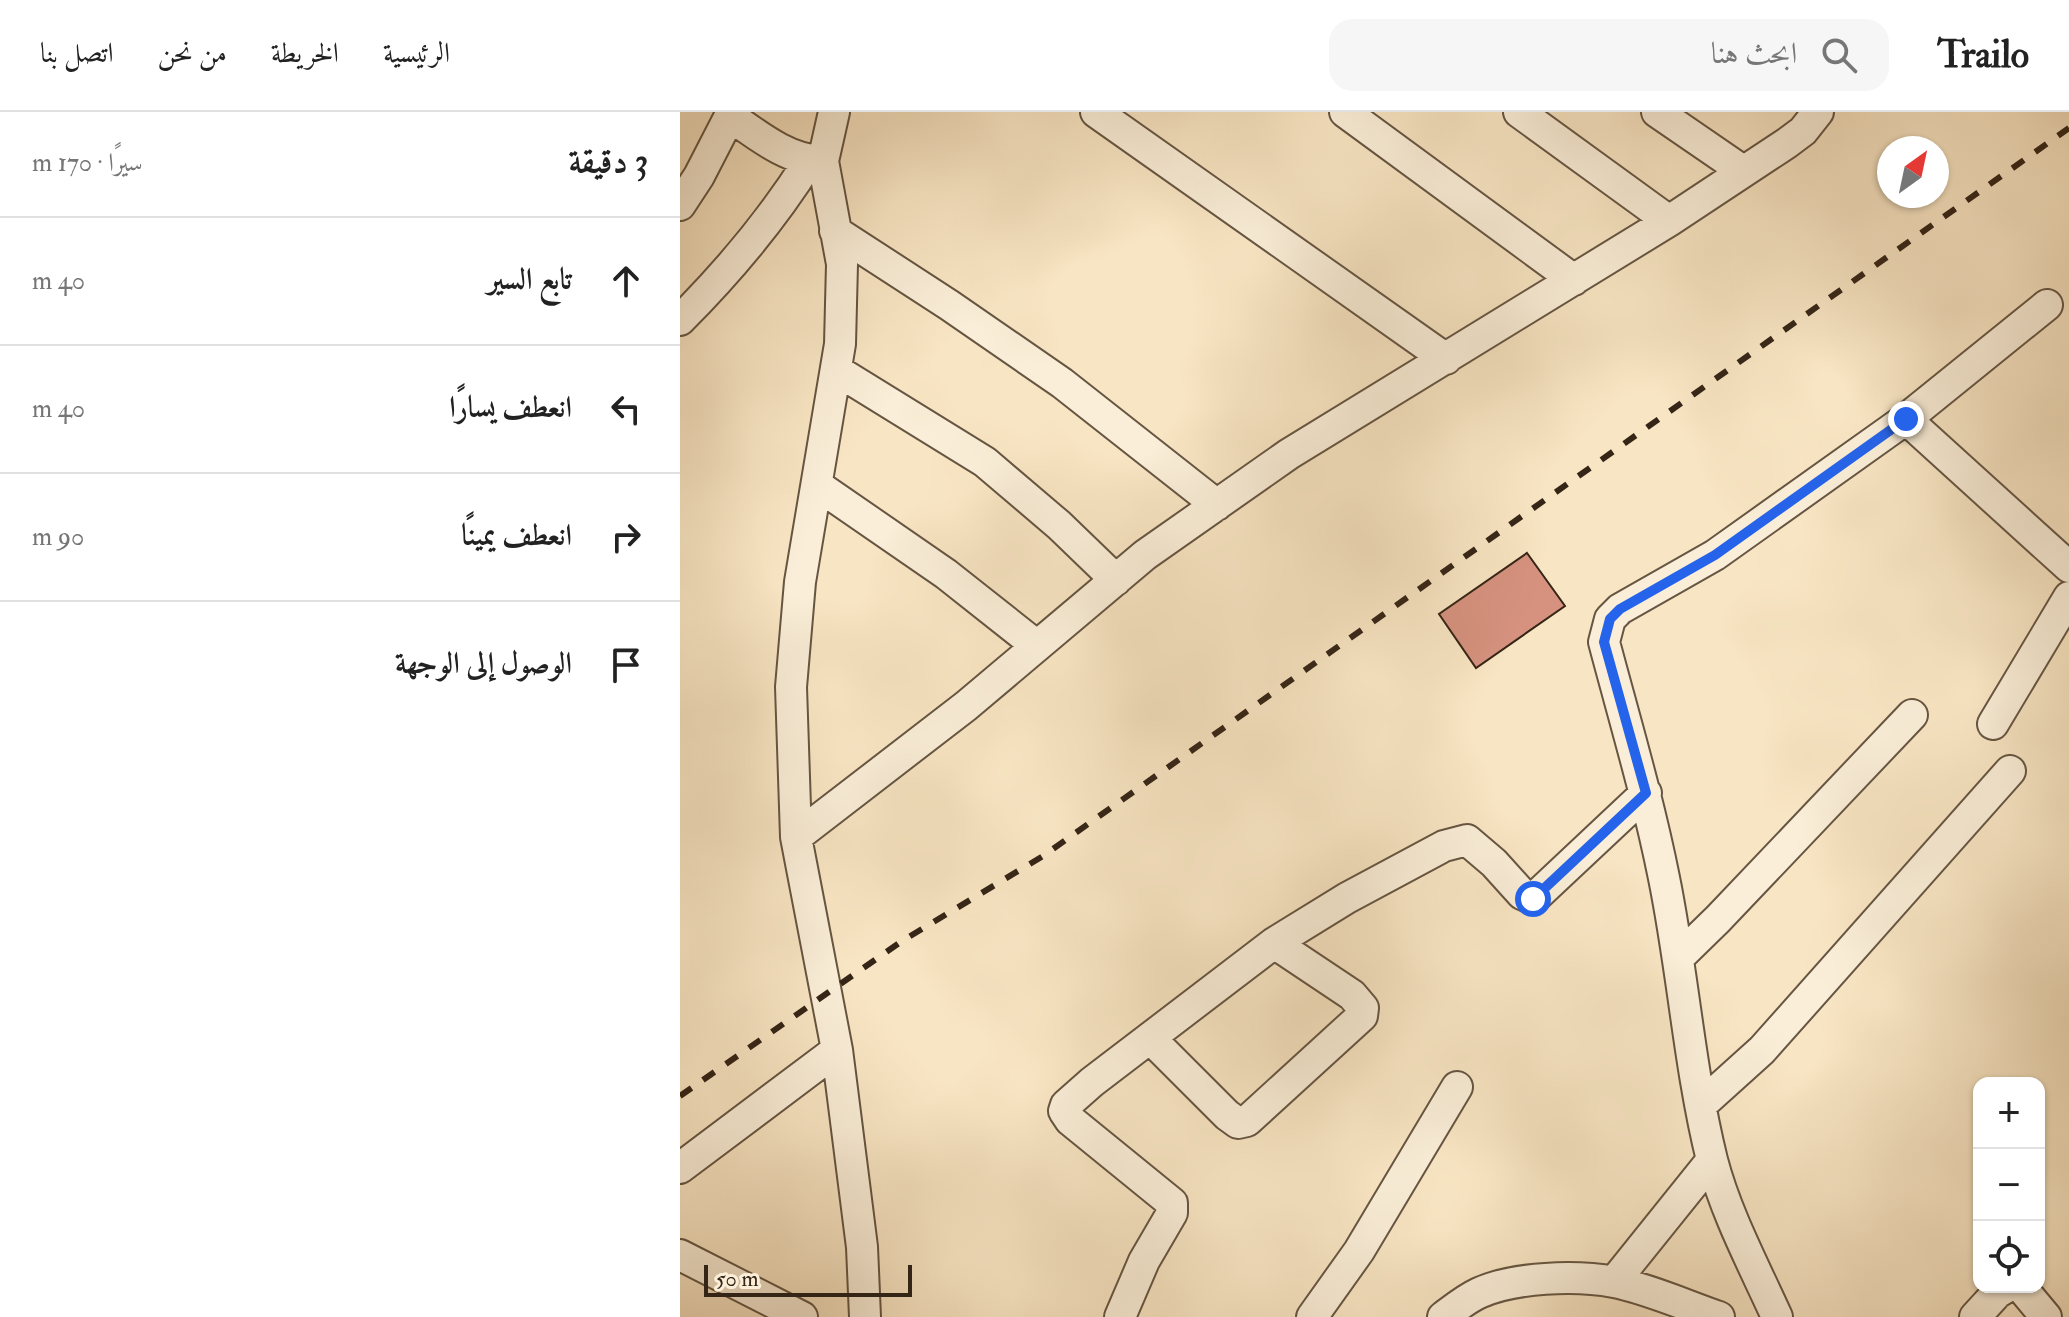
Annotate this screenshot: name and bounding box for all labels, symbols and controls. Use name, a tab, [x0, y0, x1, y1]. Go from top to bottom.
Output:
search box	[1329, 19, 1889, 91]
text: Trailo	[1937, 31, 2029, 79]
icon: search	[1817, 33, 1861, 77]
text: ابحث هنا	[1711, 35, 1797, 72]
text: اتصل بنا	[40, 36, 114, 71]
text: من نحن	[158, 36, 227, 71]
text: الخريطة	[271, 36, 339, 71]
text: الرئيسية	[383, 36, 450, 71]
north arrow	[1877, 136, 1949, 208]
text: 3 دقيقة	[568, 140, 648, 183]
text: سيرًا · 170 m	[32, 147, 143, 179]
icon: ahead	[604, 259, 648, 303]
text: تابع السير	[487, 261, 572, 298]
text: 40 m	[32, 265, 85, 297]
icon: left	[604, 387, 648, 431]
text: انعطف يسارًا	[449, 389, 572, 426]
text: 40 m	[32, 393, 85, 425]
route end	[1888, 401, 1924, 437]
icon: right	[604, 515, 648, 559]
text: انعطف يمينًا	[461, 517, 572, 554]
text: 90 m	[32, 521, 84, 553]
icon: arrive	[604, 643, 648, 687]
text: الوصول إلى الوجهة	[395, 645, 572, 682]
route start	[1515, 881, 1551, 917]
map controls	[1973, 1077, 2045, 1293]
button: +	[1973, 1077, 2045, 1149]
button: −	[1973, 1149, 2045, 1221]
button: locate	[1973, 1221, 2045, 1293]
scale bar	[704, 1261, 912, 1297]
text: 50 m	[716, 1265, 758, 1293]

